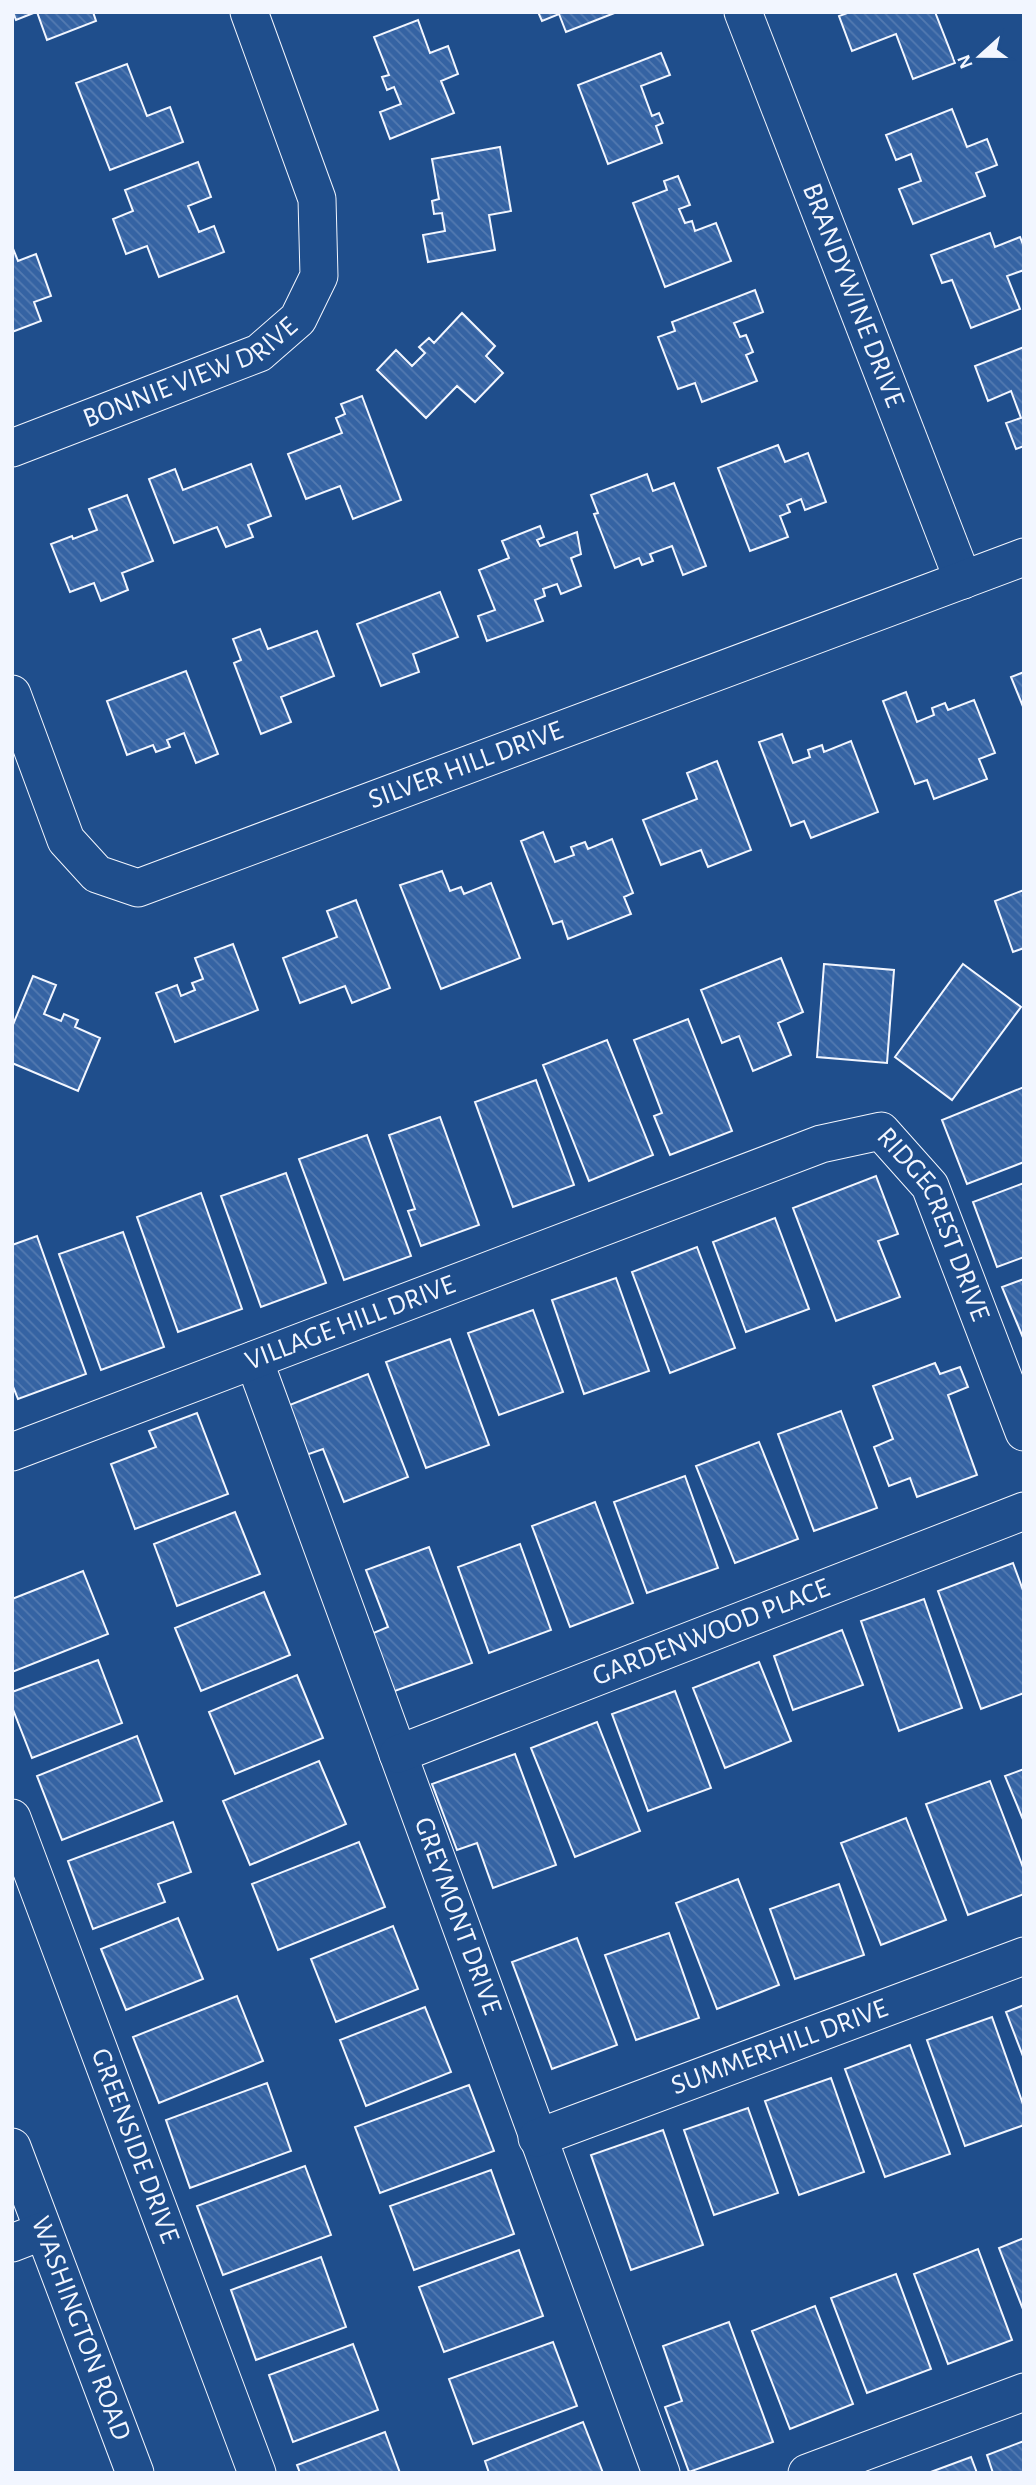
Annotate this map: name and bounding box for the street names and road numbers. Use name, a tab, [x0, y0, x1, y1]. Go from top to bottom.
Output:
street label: BRANDYWINE DRIVE	[797, 180, 909, 411]
street label: BONNIE VIEW DRIVE	[79, 312, 303, 433]
street label: SILVER HILL DRIVE	[365, 717, 567, 815]
street label: RIDGECREST DRIVE	[871, 1122, 994, 1325]
street label: VILLAGE HILL DRIVE	[242, 1271, 459, 1376]
street label: GARDENWOOD PLACE	[589, 1574, 834, 1691]
street label: GREYMONT DRIVE	[409, 1814, 506, 2018]
street label: SUMMERHILL DRIVE	[668, 1994, 892, 2100]
street label: GREENSIDE DRIVE	[86, 2045, 184, 2247]
street label: WASHINGTON ROAD	[26, 2213, 135, 2444]

